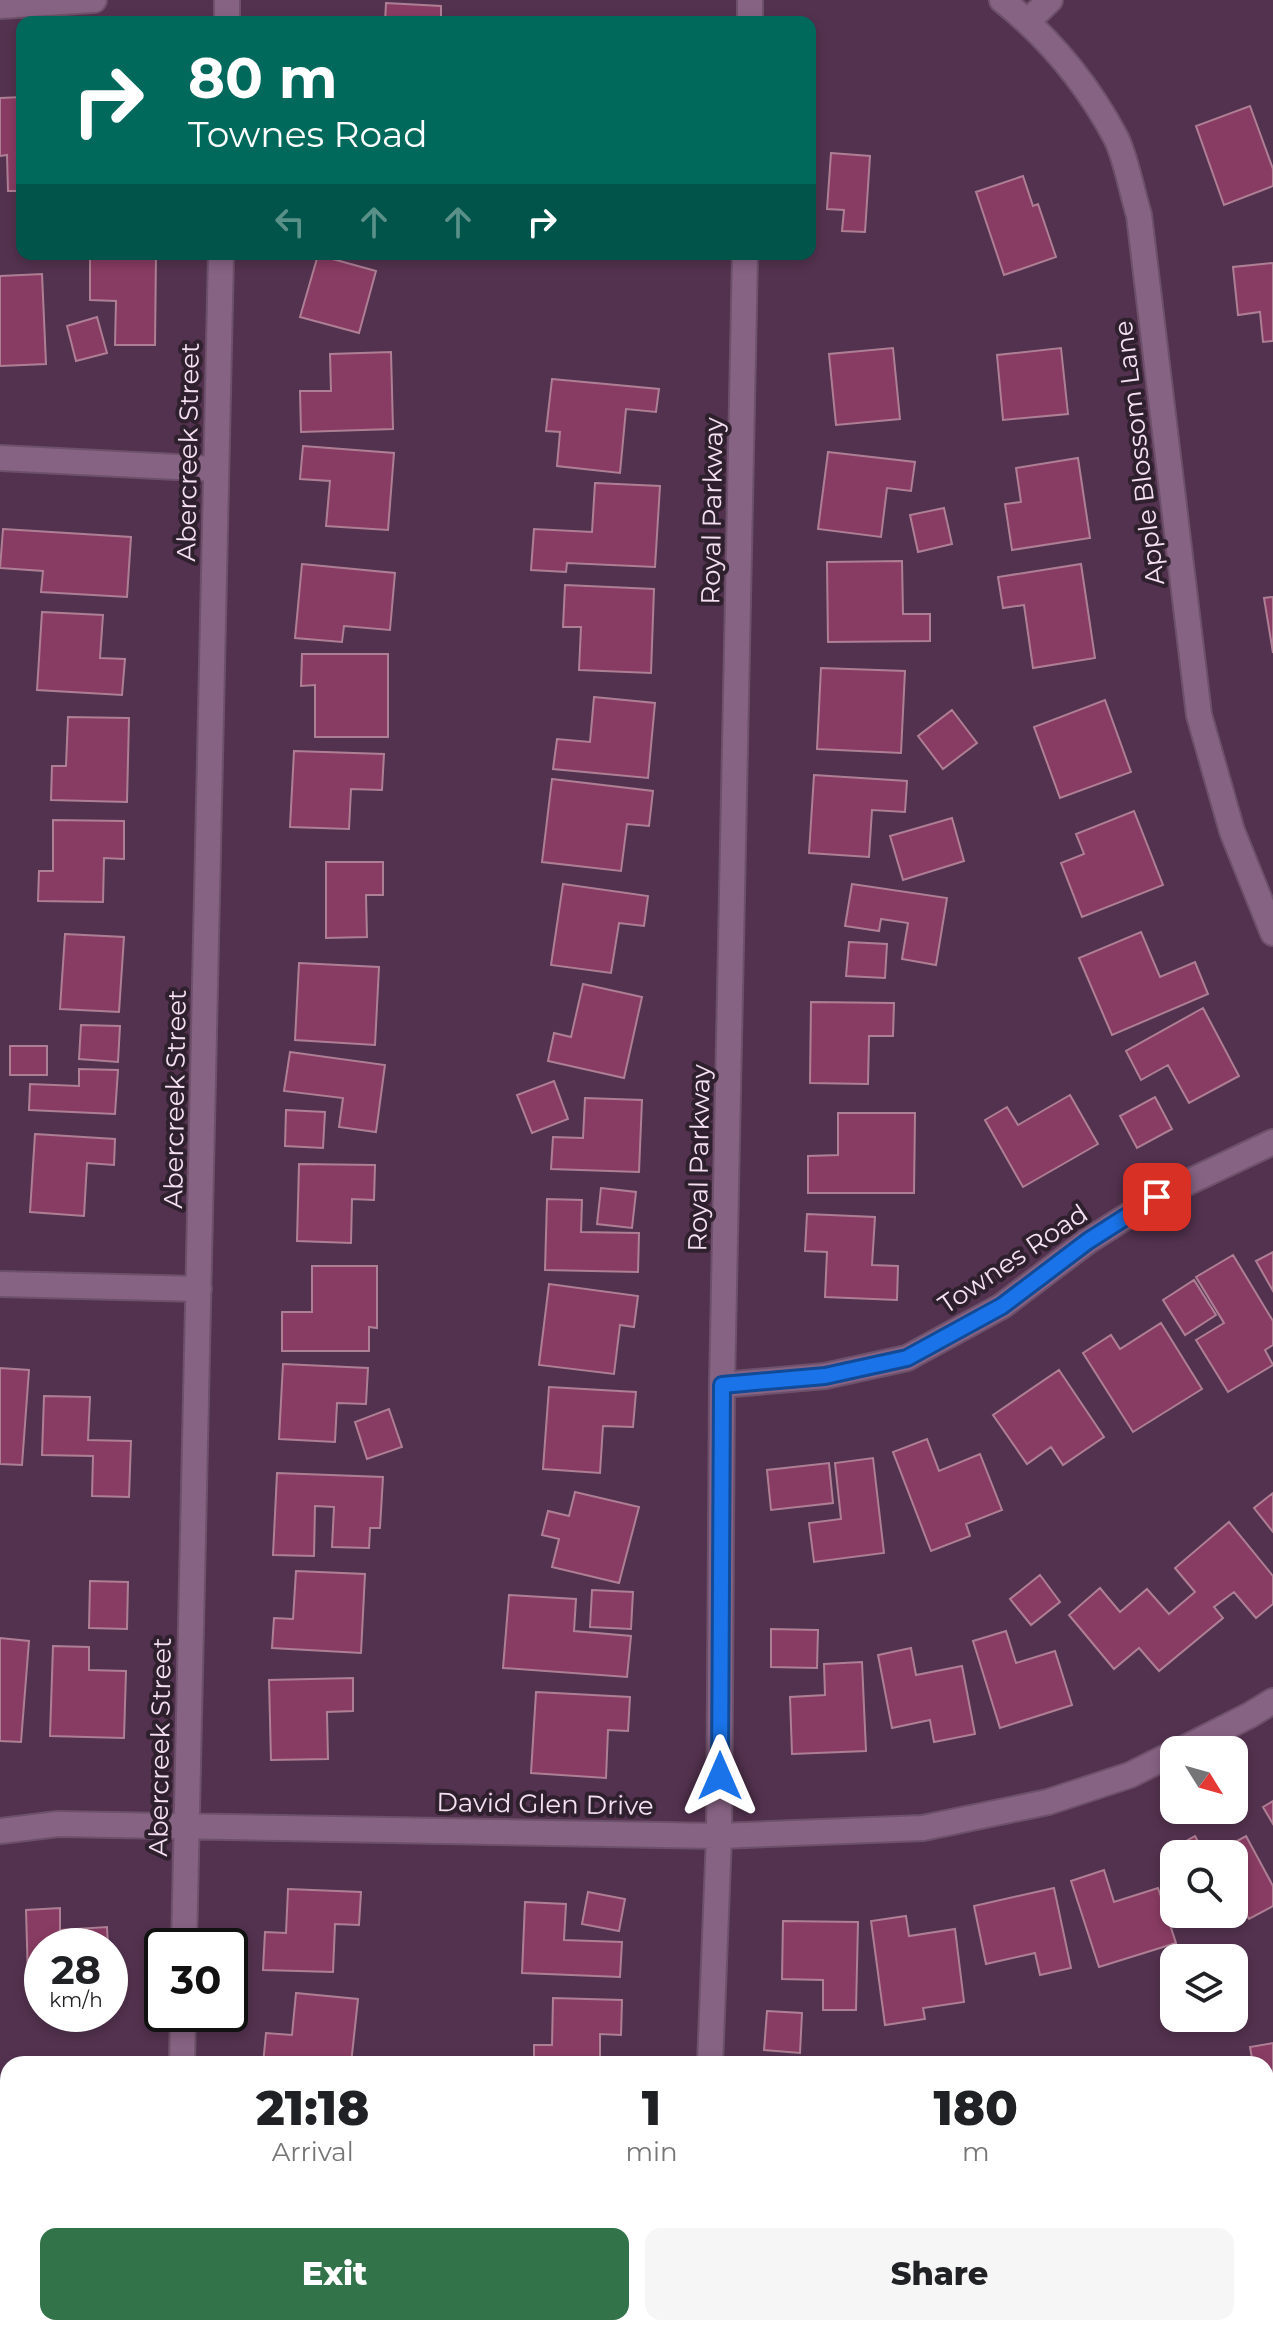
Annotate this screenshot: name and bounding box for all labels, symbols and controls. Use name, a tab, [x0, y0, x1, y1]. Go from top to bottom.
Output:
text: 80 m	[188, 44, 338, 112]
icon: right	[56, 48, 160, 152]
text: Townes Road	[188, 112, 428, 156]
icon: left	[268, 200, 312, 244]
icon: ahead	[352, 200, 396, 244]
icon: ahead	[436, 200, 480, 244]
icon: right	[520, 200, 564, 244]
street label: Apple Blossom Lane	[1107, 319, 1171, 587]
street label: Abercreek Street	[170, 342, 206, 562]
street label: Royal Parkway	[694, 416, 730, 605]
street label: Abercreek Street	[157, 989, 193, 1209]
street label: Royal Parkway	[681, 1063, 717, 1252]
pin	[1123, 1163, 1191, 1231]
icon: arrive	[1135, 1175, 1179, 1219]
street label: Townes Road	[932, 1197, 1094, 1321]
street label: Abercreek Street	[142, 1637, 178, 1857]
position arrow	[678, 1734, 762, 1818]
north arrow	[1160, 1736, 1248, 1824]
map controls	[1160, 1736, 1248, 2032]
street label: David Glen Drive	[436, 1786, 654, 1822]
button: search	[1160, 1840, 1248, 1928]
speed limit sign: 30	[144, 1928, 248, 2032]
button: layers	[1160, 1944, 1248, 2032]
text: 28	[51, 1945, 101, 1994]
text: km/h	[49, 1988, 103, 2012]
text: 21:18	[256, 2079, 369, 2137]
text: 1	[642, 2079, 661, 2137]
text: 180	[934, 2079, 1018, 2137]
text: Arrival	[272, 2136, 354, 2168]
text: min	[625, 2136, 678, 2168]
text: m	[962, 2136, 990, 2168]
button: Exit	[40, 2228, 629, 2320]
button: Share	[645, 2228, 1234, 2320]

